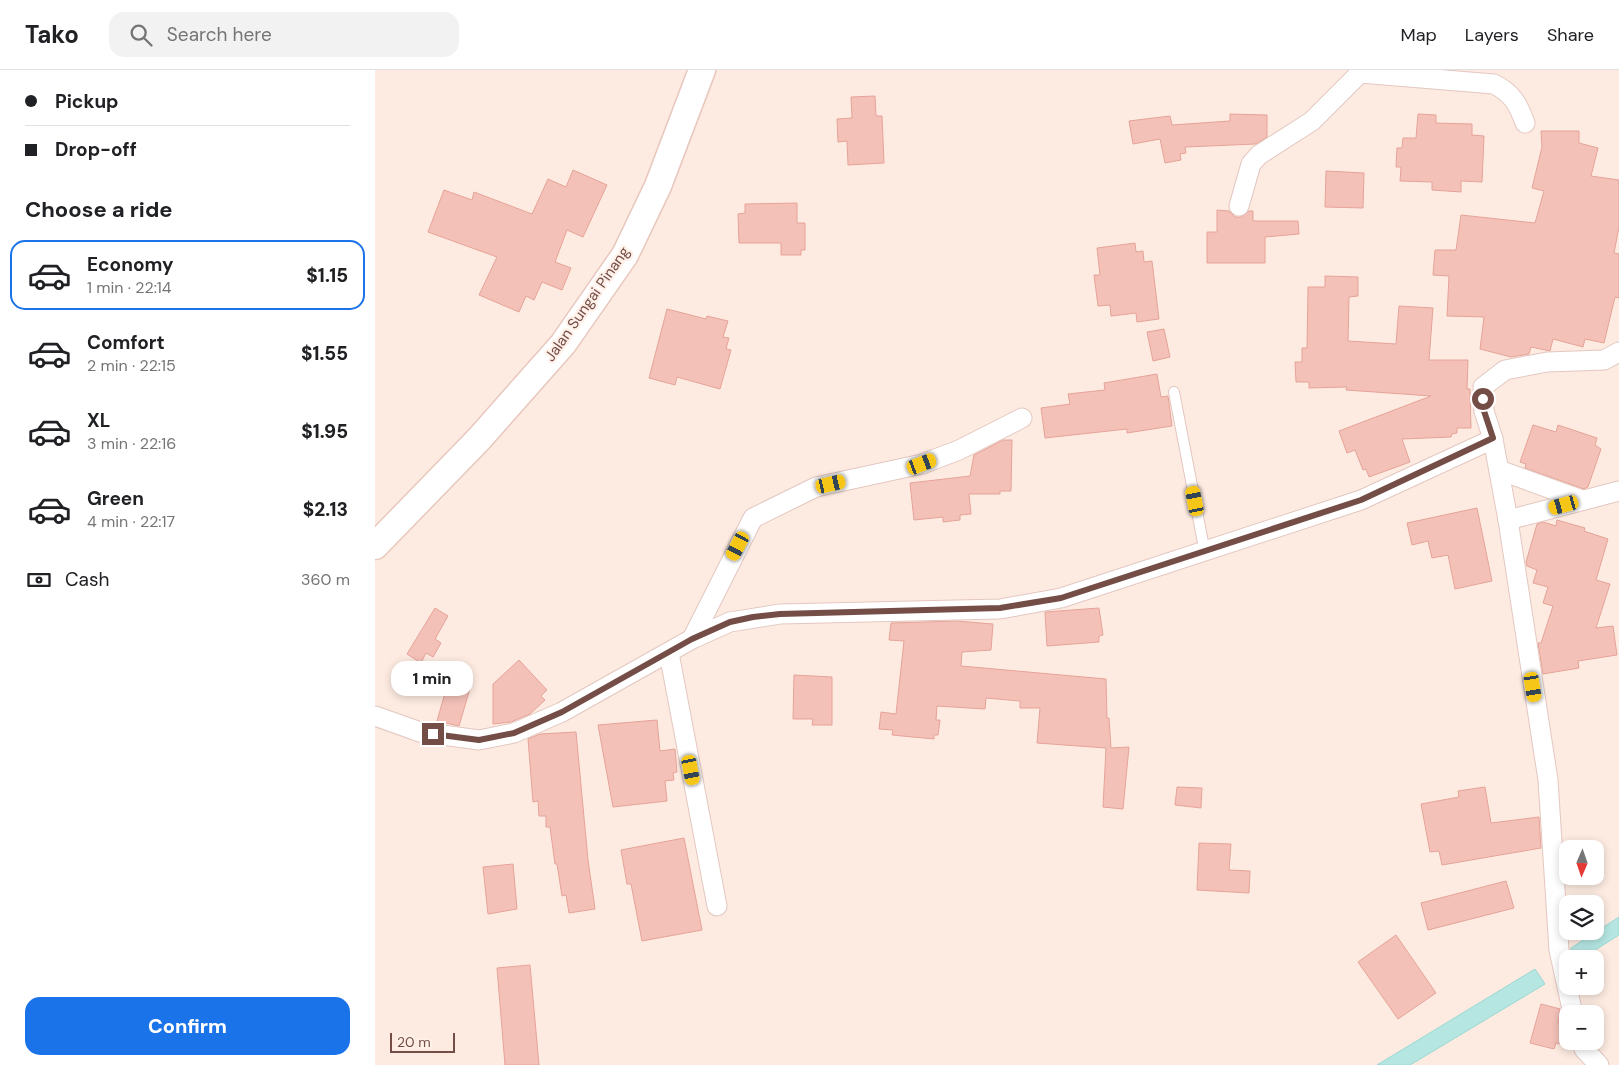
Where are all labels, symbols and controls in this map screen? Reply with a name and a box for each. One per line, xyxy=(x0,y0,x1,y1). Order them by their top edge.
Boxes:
search box xyxy=(109,12,459,57)
text: Tako xyxy=(25,19,79,50)
icon: search xyxy=(127,21,155,49)
text: Search here xyxy=(167,22,272,47)
text: Map xyxy=(1401,23,1437,47)
text: Layers xyxy=(1465,23,1519,47)
text: Share xyxy=(1547,23,1594,47)
text: Pickup xyxy=(55,89,119,114)
text: Drop-off xyxy=(55,137,137,162)
text: Choose a ride xyxy=(25,195,173,224)
street label: Jalan Sungai Pinang xyxy=(540,243,634,365)
text: Economy xyxy=(87,252,174,277)
icon: car xyxy=(27,253,72,298)
text: $1.15 xyxy=(306,263,348,288)
text: 1 min · 22:14 xyxy=(87,277,172,298)
text: Comfort xyxy=(87,330,165,355)
icon: car xyxy=(27,331,72,376)
text: $1.55 xyxy=(301,341,348,366)
text: 2 min · 22:15 xyxy=(87,355,176,376)
route start xyxy=(1472,388,1494,410)
text: XL xyxy=(87,408,110,433)
icon: car xyxy=(27,409,72,454)
text: $1.95 xyxy=(301,419,348,444)
text: 3 min · 22:16 xyxy=(87,433,176,454)
car xyxy=(905,452,938,476)
car xyxy=(814,473,847,495)
car xyxy=(1184,485,1205,517)
text: Green xyxy=(87,486,144,511)
icon: car xyxy=(27,487,72,532)
car xyxy=(1547,494,1580,516)
text: $2.13 xyxy=(303,497,348,522)
text: 4 min · 22:17 xyxy=(87,511,175,532)
car xyxy=(724,529,751,563)
icon: cash xyxy=(25,566,53,594)
text: Cash xyxy=(65,567,109,592)
text: 360 m xyxy=(301,569,350,590)
callout: 1 min xyxy=(392,662,474,696)
text: 1 min xyxy=(412,668,452,689)
car xyxy=(1523,671,1542,703)
route end xyxy=(422,723,444,745)
car xyxy=(680,754,701,786)
north arrow xyxy=(1559,840,1604,885)
map controls xyxy=(1559,840,1604,1050)
button: layers xyxy=(1559,895,1604,940)
button: + xyxy=(1559,950,1604,995)
button: Confirm xyxy=(25,997,350,1055)
button: − xyxy=(1559,1005,1604,1050)
scale bar xyxy=(390,1030,455,1053)
text: 20 m xyxy=(397,1033,431,1051)

